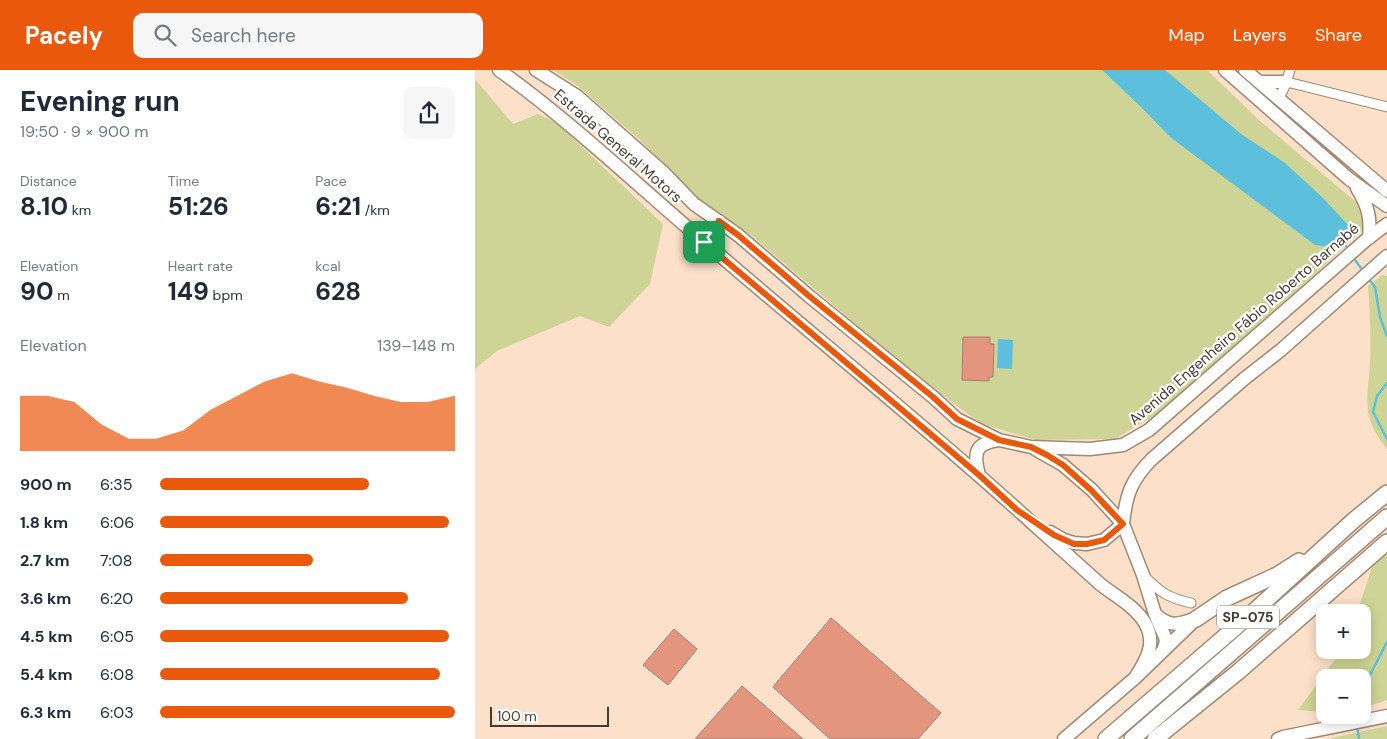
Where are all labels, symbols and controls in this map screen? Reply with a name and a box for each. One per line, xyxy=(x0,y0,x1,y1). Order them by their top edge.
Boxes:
search box xyxy=(133,13,483,58)
text: Pacely xyxy=(25,20,103,51)
icon: search xyxy=(151,21,179,49)
text: Search here xyxy=(191,23,296,48)
text: Map xyxy=(1169,23,1205,47)
text: Layers xyxy=(1233,23,1287,47)
text: Share xyxy=(1315,23,1362,47)
text: Evening run xyxy=(20,83,180,120)
street label: Estrada General Motors xyxy=(550,85,686,207)
button: share xyxy=(403,87,455,139)
text: 19:50 · 9 × 900 m xyxy=(20,121,148,142)
text: Distance xyxy=(20,172,77,190)
text: Time xyxy=(168,172,199,190)
text: Pace xyxy=(315,172,347,190)
text: 8.10 xyxy=(20,190,68,223)
text: 51:26 xyxy=(168,190,229,223)
text: 6:21 xyxy=(315,190,361,223)
text: km xyxy=(68,201,91,219)
text: /km xyxy=(361,201,390,219)
street label: Avenida Engenheiro Fábio Roberto Barnabé xyxy=(1125,219,1363,429)
pin xyxy=(683,221,725,263)
icon: arrive xyxy=(690,228,718,256)
text: Elevation xyxy=(20,257,78,275)
text: Heart rate xyxy=(168,257,233,275)
text: kcal xyxy=(315,257,341,275)
text: 90 xyxy=(20,275,53,308)
text: 149 xyxy=(168,275,209,308)
text: 628 xyxy=(315,275,361,308)
text: m xyxy=(53,286,70,304)
text: bpm xyxy=(209,286,243,304)
text: Elevation xyxy=(20,335,87,356)
text: 139–148 m xyxy=(377,335,455,356)
text: 900 m xyxy=(20,474,72,495)
text: 6:35 xyxy=(100,474,133,495)
text: 1.8 km xyxy=(20,512,68,533)
text: 6:06 xyxy=(100,512,134,533)
text: 2.7 km xyxy=(20,550,69,571)
text: 7:08 xyxy=(100,550,132,571)
text: 3.6 km xyxy=(20,588,71,609)
text: 6:20 xyxy=(100,588,133,609)
map controls xyxy=(1316,604,1371,724)
button: + xyxy=(1316,604,1371,659)
road number: SP-075 xyxy=(1217,606,1279,628)
text: 4.5 km xyxy=(20,626,72,647)
text: 6:05 xyxy=(100,626,134,647)
text: 5.4 km xyxy=(20,664,72,685)
text: 6:08 xyxy=(100,664,134,685)
button: − xyxy=(1316,669,1371,724)
text: 6.3 km xyxy=(20,702,71,723)
text: 6:03 xyxy=(100,702,134,723)
scale bar xyxy=(490,704,609,727)
text: 100 m xyxy=(497,707,537,725)

